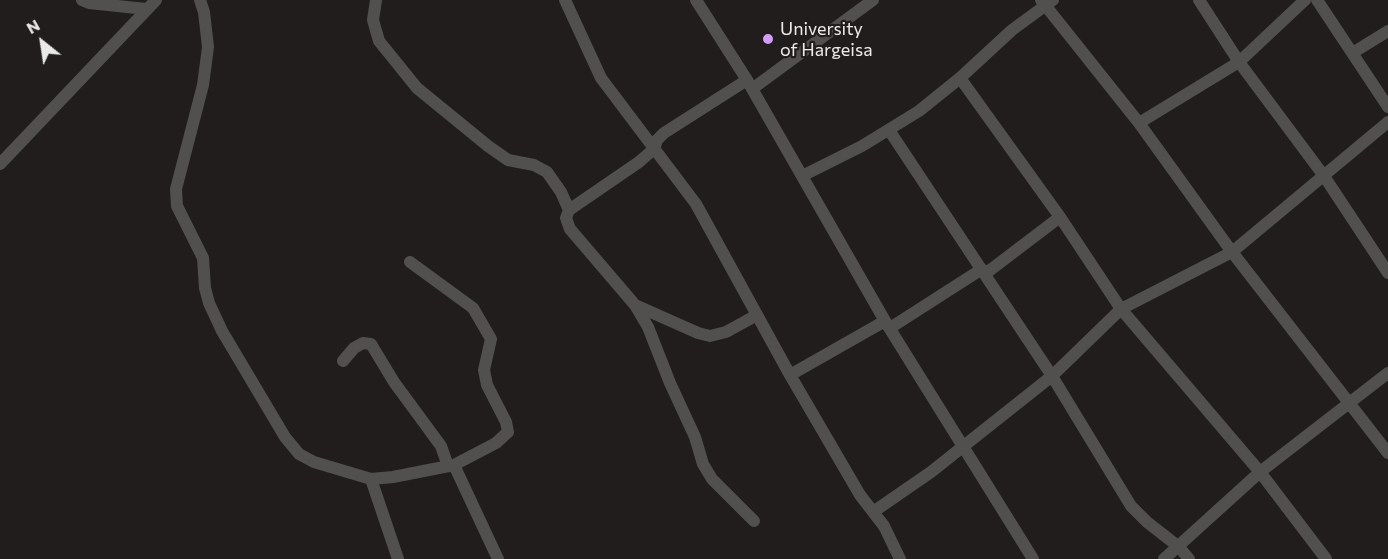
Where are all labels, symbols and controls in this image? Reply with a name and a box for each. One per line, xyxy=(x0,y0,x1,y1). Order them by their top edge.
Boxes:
north arrow xyxy=(12,12,72,72)
text: N xyxy=(23,15,43,37)
place label: University of Hargeisa xyxy=(780,18,873,60)
marker: University of Hargeisa xyxy=(761,32,775,46)

